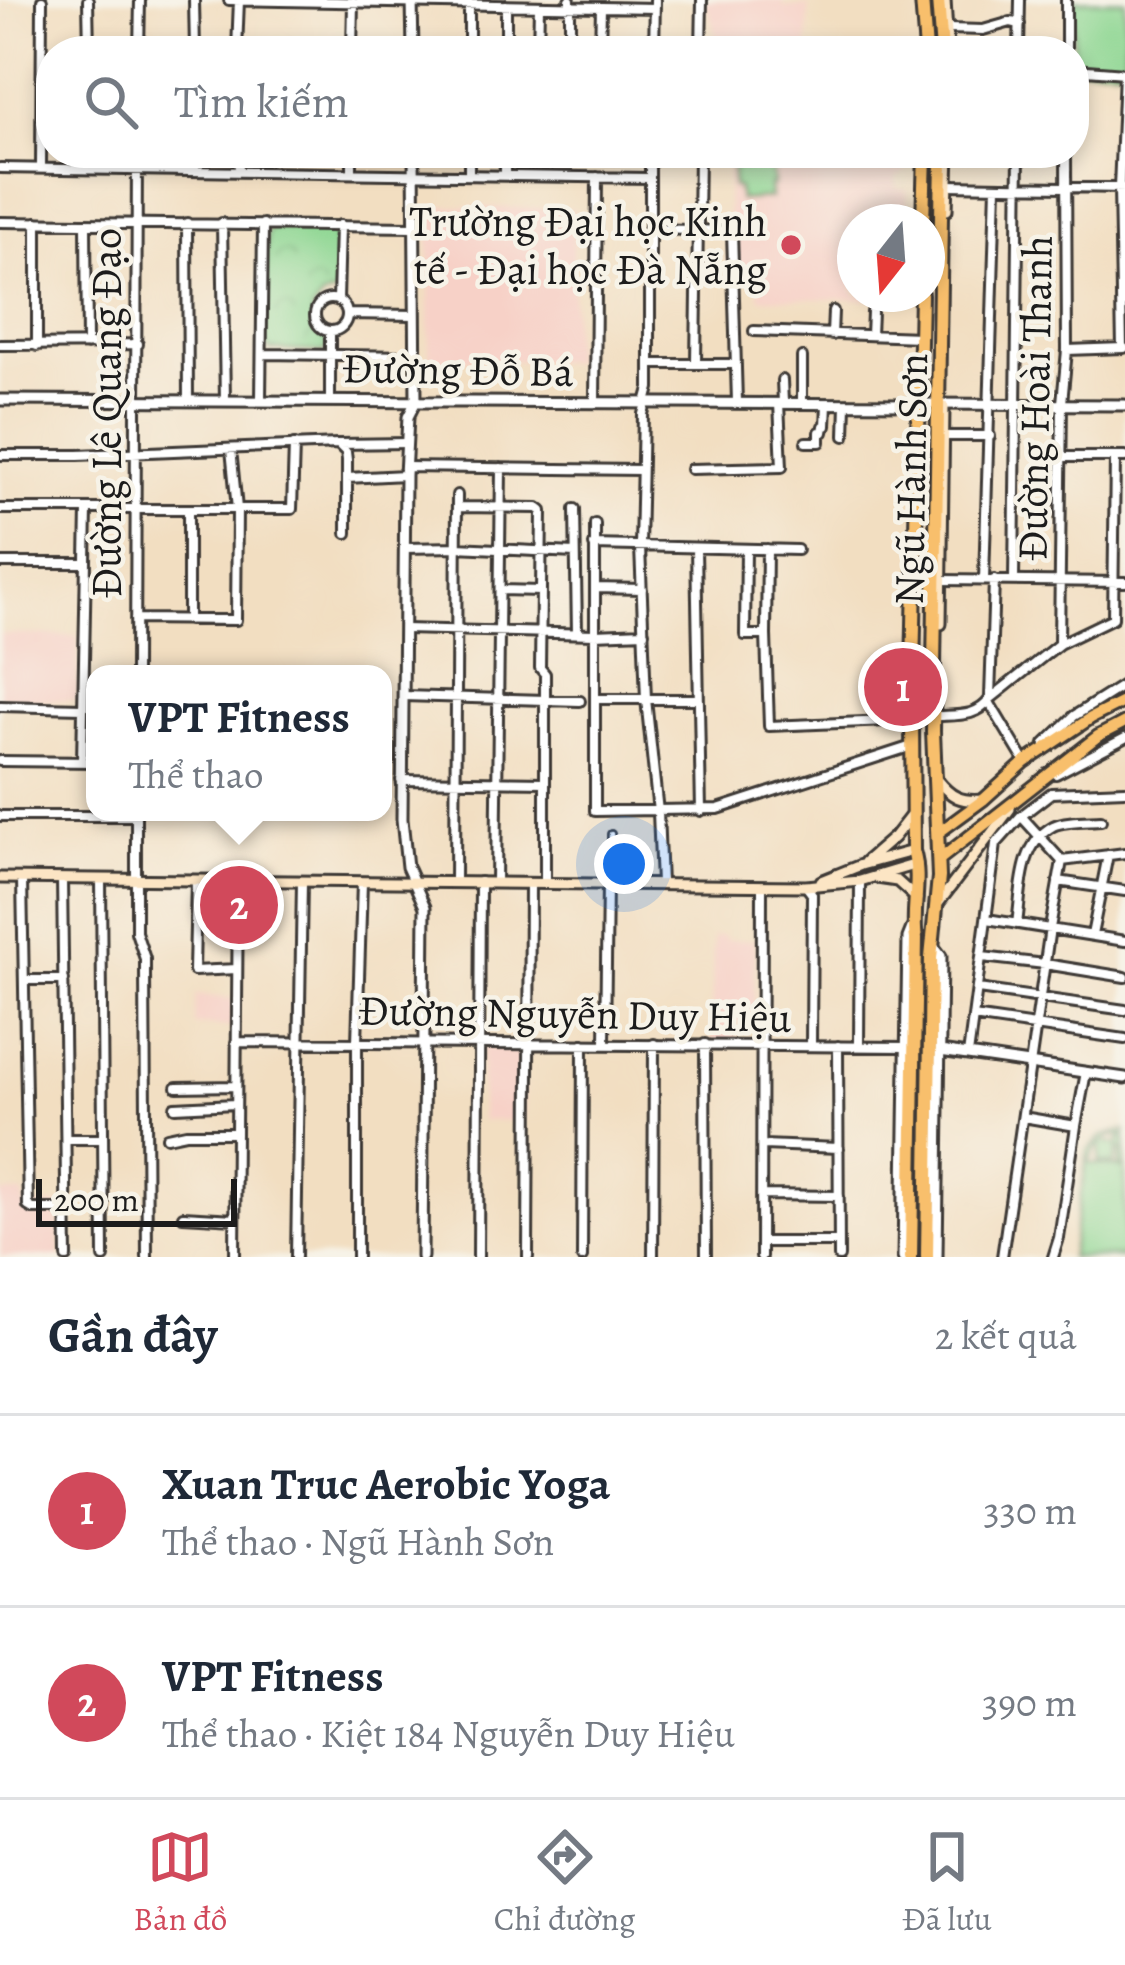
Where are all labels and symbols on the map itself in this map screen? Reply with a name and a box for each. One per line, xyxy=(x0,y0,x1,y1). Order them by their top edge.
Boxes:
place label: Trường Đại học Kinh tế - Đại học Đà Nẵng xyxy=(409,193,767,298)
north arrow xyxy=(837,204,945,312)
street label: Đường Lê Quang Đạo xyxy=(78,228,135,598)
marker: Trường Đại học Kinh tế - Đại học Đà Nẵng xyxy=(778,232,804,258)
street label: Đường Hoài Thanh xyxy=(1003,235,1066,561)
street label: Đường Đỗ Bá xyxy=(342,339,574,400)
street label: Ngũ Hành Sơn xyxy=(880,353,941,605)
pin: 1 xyxy=(864,642,942,732)
your location xyxy=(594,834,654,894)
pin: 2 xyxy=(200,860,278,950)
street label: Đường Nguyễn Duy Hiệu xyxy=(358,981,792,1046)
scale bar xyxy=(36,1173,237,1226)

